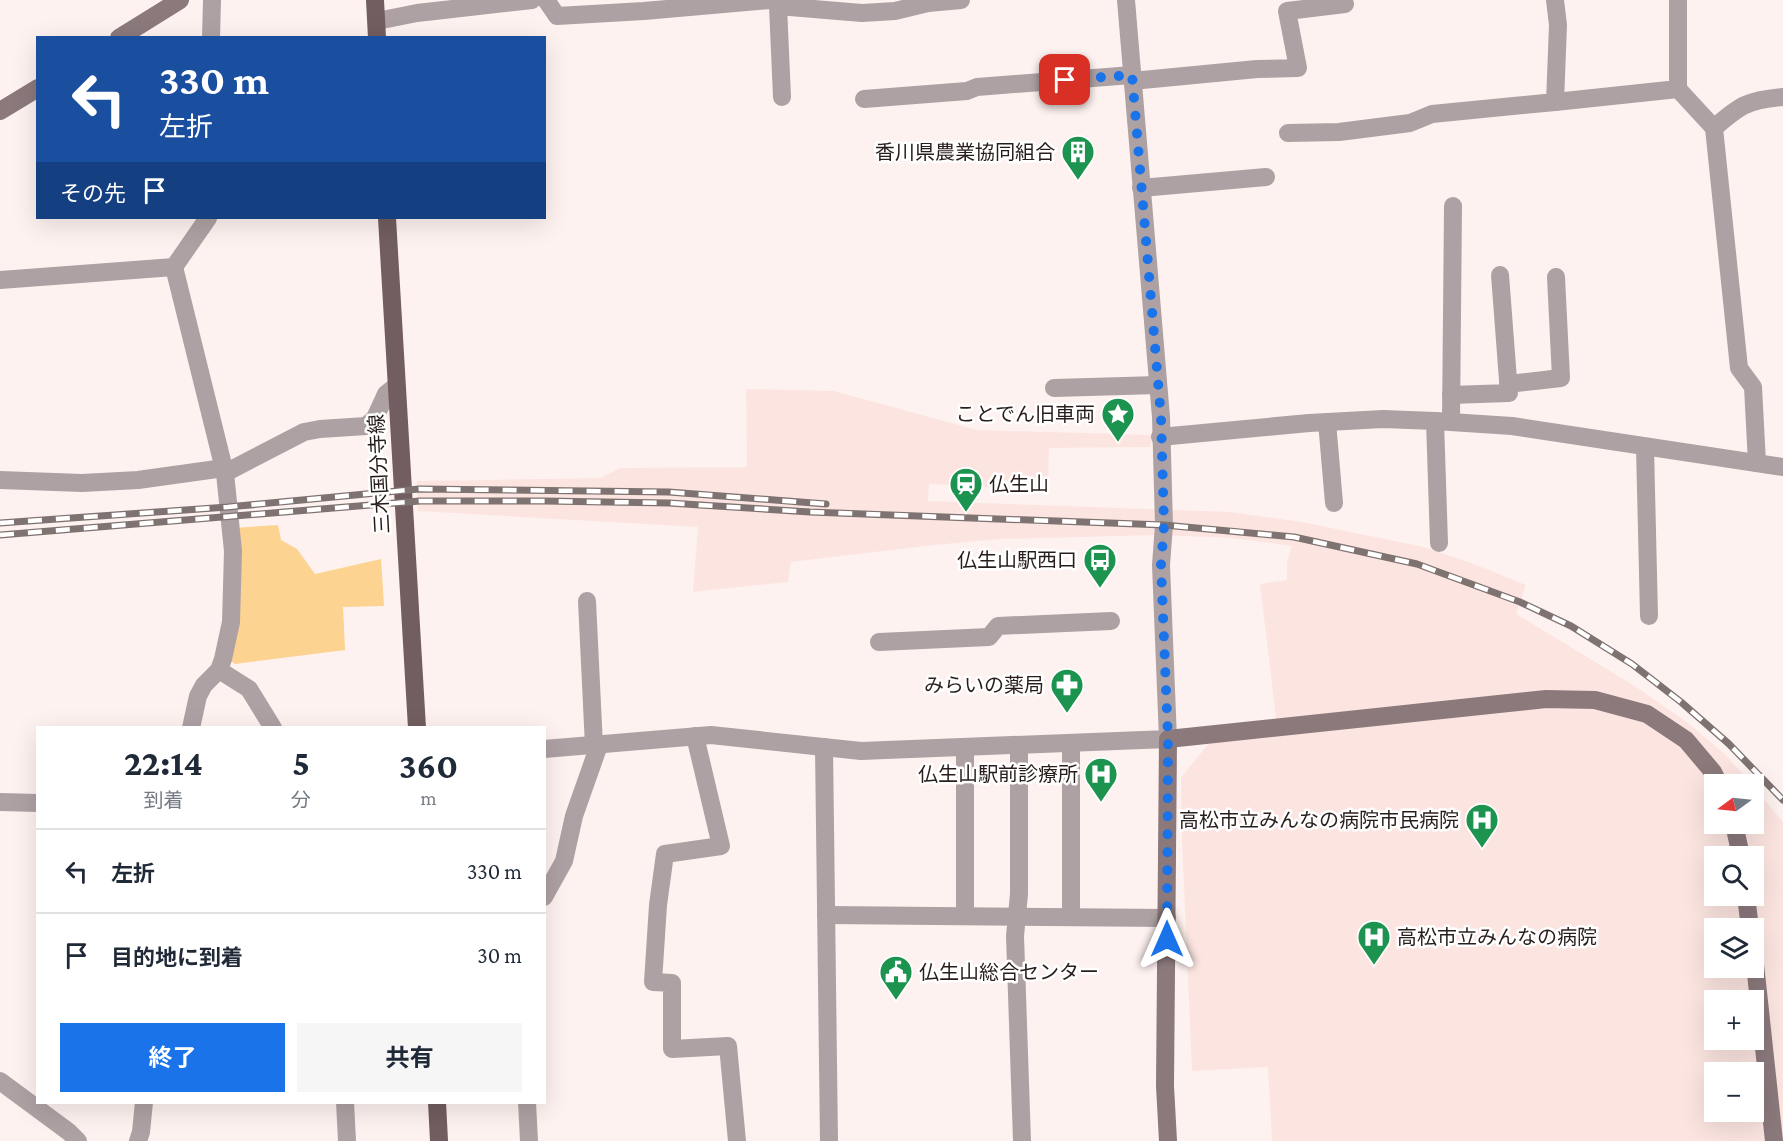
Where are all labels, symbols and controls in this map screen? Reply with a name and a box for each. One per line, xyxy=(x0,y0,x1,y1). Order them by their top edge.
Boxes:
pin xyxy=(1039,54,1090,105)
text: 330 m xyxy=(159,56,269,103)
icon: left xyxy=(60,60,138,138)
icon: arrive xyxy=(1048,63,1081,96)
text: 左折 xyxy=(159,112,213,142)
building icon: 香川県農業協同組合 xyxy=(1060,134,1096,181)
place label: 香川県農業協同組合 xyxy=(875,141,1055,163)
icon: arrive xyxy=(138,174,171,207)
text: その先 xyxy=(60,181,126,206)
place icon: ことでん旧車両 xyxy=(1100,396,1136,443)
place label: ことでん旧車両 xyxy=(956,403,1095,425)
street label: 三木国分寺線 xyxy=(365,414,393,534)
station icon: 仏生山 xyxy=(948,466,984,513)
place label: 仏生山 xyxy=(989,473,1049,495)
bus stop icon: 仏生山駅西口 xyxy=(1082,542,1118,589)
place label: 仏生山駅西口 xyxy=(957,549,1077,571)
pharmacy icon: みらいの薬局 xyxy=(1049,667,1085,714)
place label: みらいの薬局 xyxy=(924,674,1044,696)
text: 22:14 xyxy=(124,743,203,783)
text: 5 xyxy=(292,743,310,783)
text: 360 xyxy=(399,746,458,786)
hospital icon: 仏生山駅前診療所 xyxy=(1083,756,1119,803)
place label: 仏生山駅前診療所 xyxy=(918,763,1078,785)
north arrow xyxy=(1704,774,1764,834)
map controls xyxy=(1704,774,1764,1122)
text: m xyxy=(420,787,437,809)
text: 到着 xyxy=(143,789,183,811)
text: 分 xyxy=(291,789,311,811)
hospital icon: 高松市立みんなの病院市民病院 xyxy=(1464,802,1500,849)
place label: 高松市立みんなの病院市民病院 xyxy=(1179,809,1459,831)
button: search xyxy=(1704,846,1764,906)
icon: left xyxy=(60,855,93,888)
text: 330 m xyxy=(467,859,522,884)
text: 左折 xyxy=(111,861,155,886)
position arrow xyxy=(1135,907,1199,971)
button: layers xyxy=(1704,918,1764,978)
hospital icon: 高松市立みんなの病院 xyxy=(1356,919,1392,966)
place label: 高松市立みんなの病院 xyxy=(1397,926,1597,948)
icon: arrive xyxy=(60,939,93,972)
text: 30 m xyxy=(477,943,522,968)
text: 目的地に到着 xyxy=(111,945,243,970)
public building icon: 仏生山総合センター xyxy=(878,954,914,1001)
place label: 仏生山総合センター xyxy=(919,961,1099,983)
button: + xyxy=(1704,990,1764,1050)
button: 終了 xyxy=(60,1023,285,1092)
button: 共有 xyxy=(297,1023,522,1092)
button: − xyxy=(1704,1062,1764,1122)

